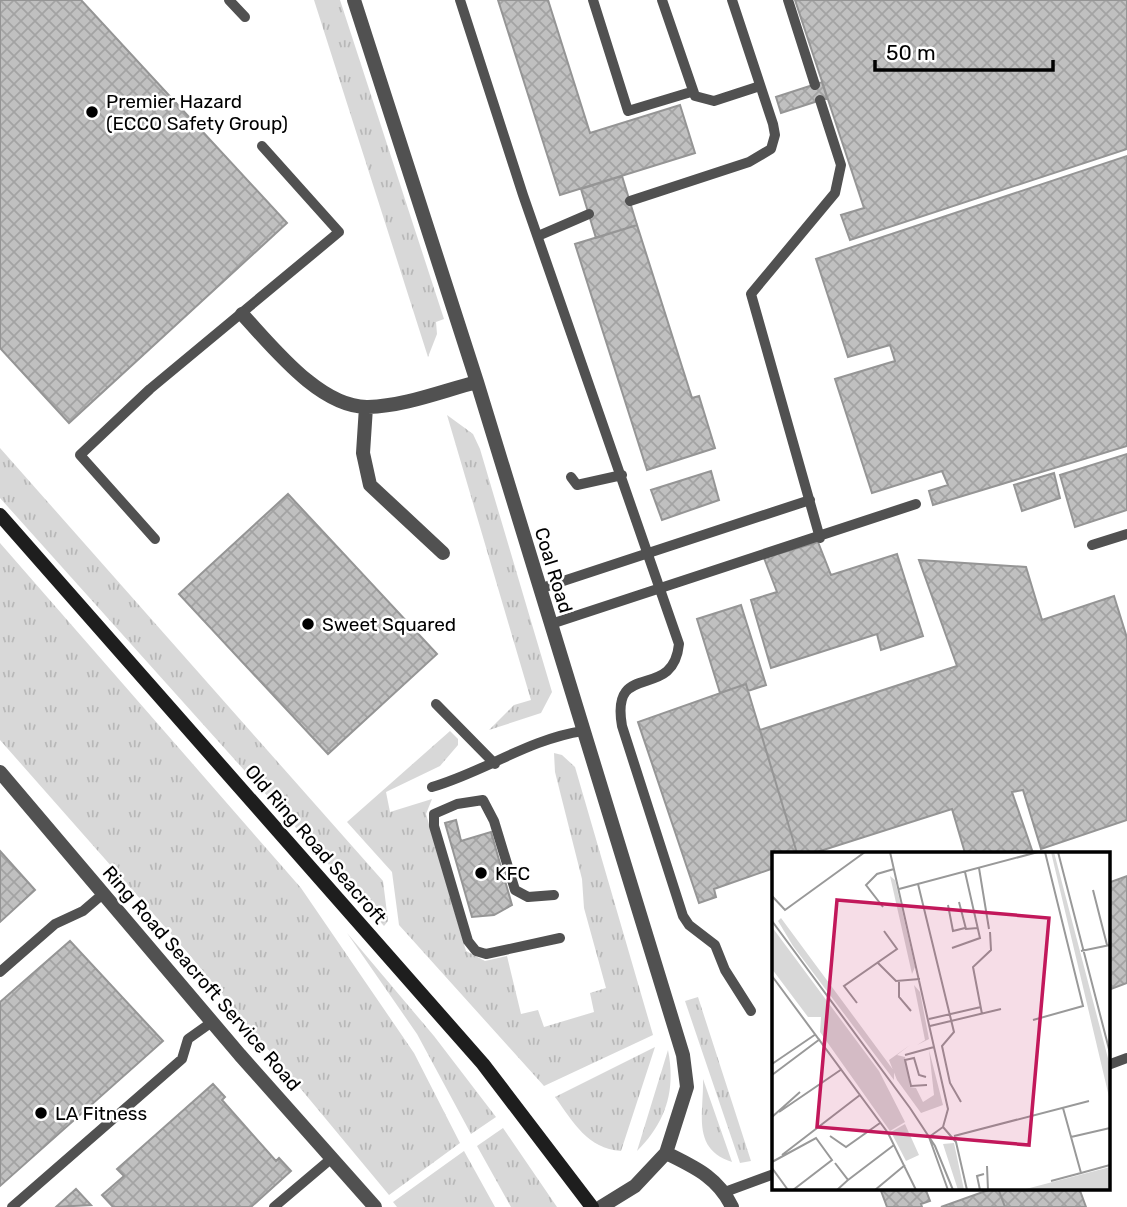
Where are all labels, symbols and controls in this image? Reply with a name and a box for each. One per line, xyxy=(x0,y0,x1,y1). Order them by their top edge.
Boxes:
scale bar xyxy=(875,28,1054,72)
text: 50 m xyxy=(886,40,936,65)
place label: Premier Hazard (ECCO Safety Group) xyxy=(106,90,288,135)
marker: Premier Hazard (ECCO Safety Group) xyxy=(84,104,100,120)
street label: Coal Road xyxy=(530,525,577,616)
place label: Sweet Squared xyxy=(322,613,456,636)
marker: Sweet Squared xyxy=(300,616,316,632)
street label: Old Ring Road Seacroft xyxy=(240,760,391,929)
inset map xyxy=(772,852,1110,1190)
street label: Ring Road Seacroft Service Road xyxy=(98,861,306,1096)
place label: KFC xyxy=(495,862,530,885)
marker: KFC xyxy=(473,865,489,881)
place label: LA Fitness xyxy=(55,1102,147,1125)
marker: LA Fitness xyxy=(33,1105,49,1121)

